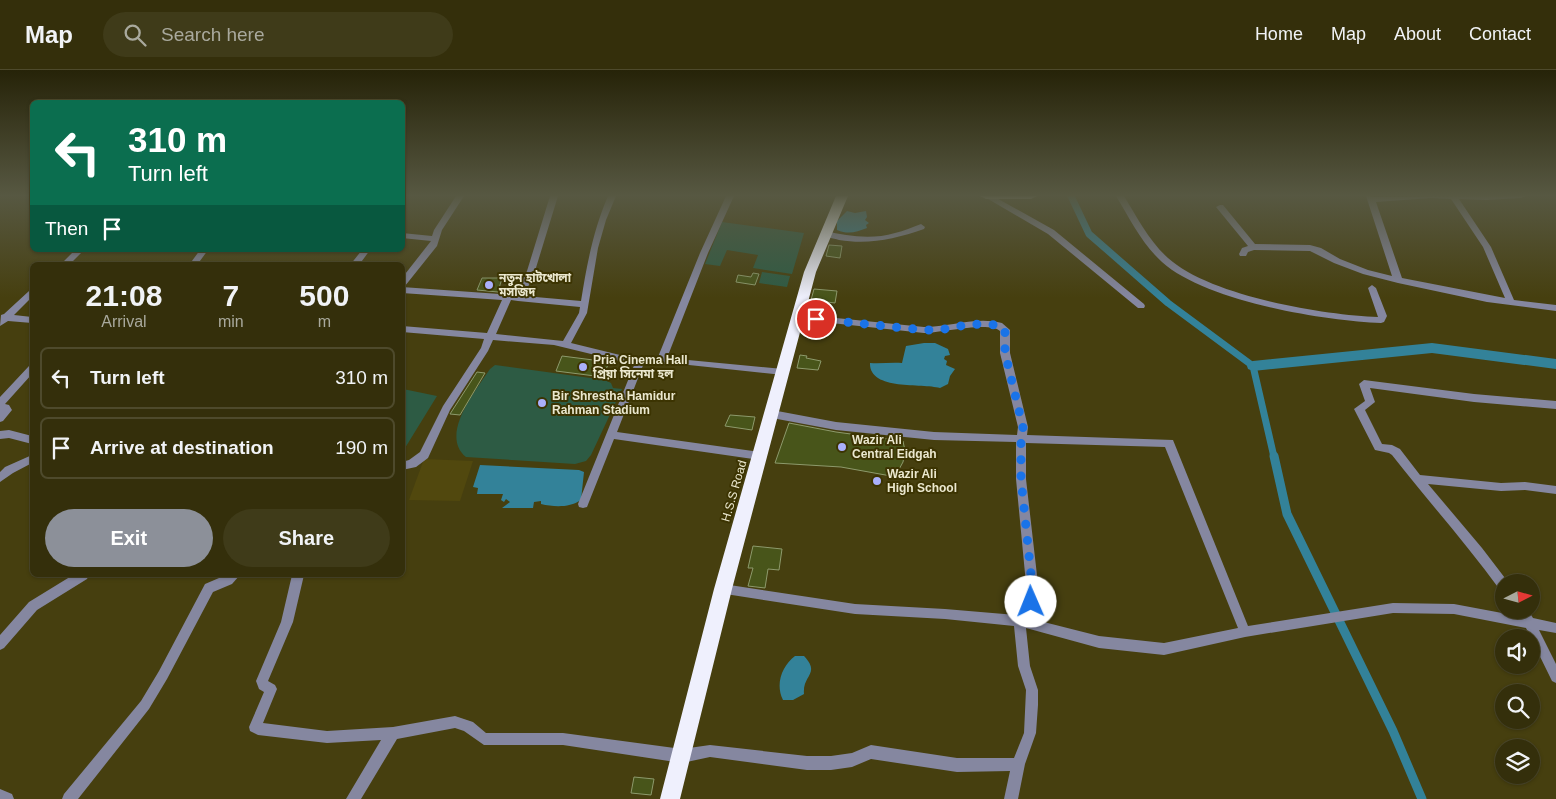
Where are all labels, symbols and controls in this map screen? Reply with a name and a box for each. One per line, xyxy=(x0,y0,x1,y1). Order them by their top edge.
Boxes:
search box xyxy=(103,12,453,57)
text: Map xyxy=(25,21,73,48)
icon: search xyxy=(121,21,149,49)
text: Search here xyxy=(161,24,265,45)
text: Home xyxy=(1255,24,1303,44)
text: Map xyxy=(1331,24,1366,44)
text: About xyxy=(1394,24,1441,44)
text: Contact xyxy=(1469,24,1531,44)
icon: left xyxy=(45,120,110,185)
text: 310 m xyxy=(128,120,227,159)
text: Turn left xyxy=(128,161,208,186)
icon: arrive xyxy=(98,215,126,243)
text: Then xyxy=(45,218,88,239)
place label: নতুন হাটখোলা মসজিদ xyxy=(498,270,572,299)
text: 21:08 xyxy=(86,279,162,312)
text: 7 xyxy=(222,279,239,312)
text: 500 xyxy=(299,279,349,312)
marker: নতুন হাটখোলা মসজিদ xyxy=(483,279,495,291)
pin xyxy=(795,298,837,340)
icon: arrive xyxy=(802,305,830,333)
text: Arrival xyxy=(101,313,147,330)
text: min xyxy=(218,313,244,330)
text: m xyxy=(318,313,331,330)
place label: Pria Cinema Hall প্রিয়া সিনেমা হল xyxy=(592,353,688,381)
marker: Pria Cinema Hall প্রিয়া সিনেমা হল xyxy=(577,361,589,373)
icon: left xyxy=(47,364,75,392)
text: Turn left xyxy=(90,367,165,388)
text: 310 m xyxy=(335,367,388,388)
place label: Bir Shrestha Hamidur Rahman Stadium xyxy=(552,389,676,417)
marker: Bir Shrestha Hamidur Rahman Stadium xyxy=(536,397,548,409)
place label: Wazir Ali Central Eidgah xyxy=(852,433,937,461)
icon: arrive xyxy=(47,434,75,462)
text: Arrive at destination xyxy=(90,437,274,458)
text: 190 m xyxy=(335,437,388,458)
marker: Wazir Ali Central Eidgah xyxy=(836,441,848,453)
street label: H.S.S Road xyxy=(719,459,749,523)
place label: Wazir Ali High School xyxy=(887,467,957,495)
marker: Wazir Ali High School xyxy=(871,475,883,487)
button: Exit xyxy=(45,509,213,567)
button: Share xyxy=(223,509,390,567)
north arrow xyxy=(1495,574,1540,619)
map controls xyxy=(1495,574,1540,784)
position arrow xyxy=(1004,575,1056,627)
button: sound xyxy=(1495,629,1540,674)
button: search xyxy=(1495,684,1540,729)
button: layers xyxy=(1495,739,1540,784)

